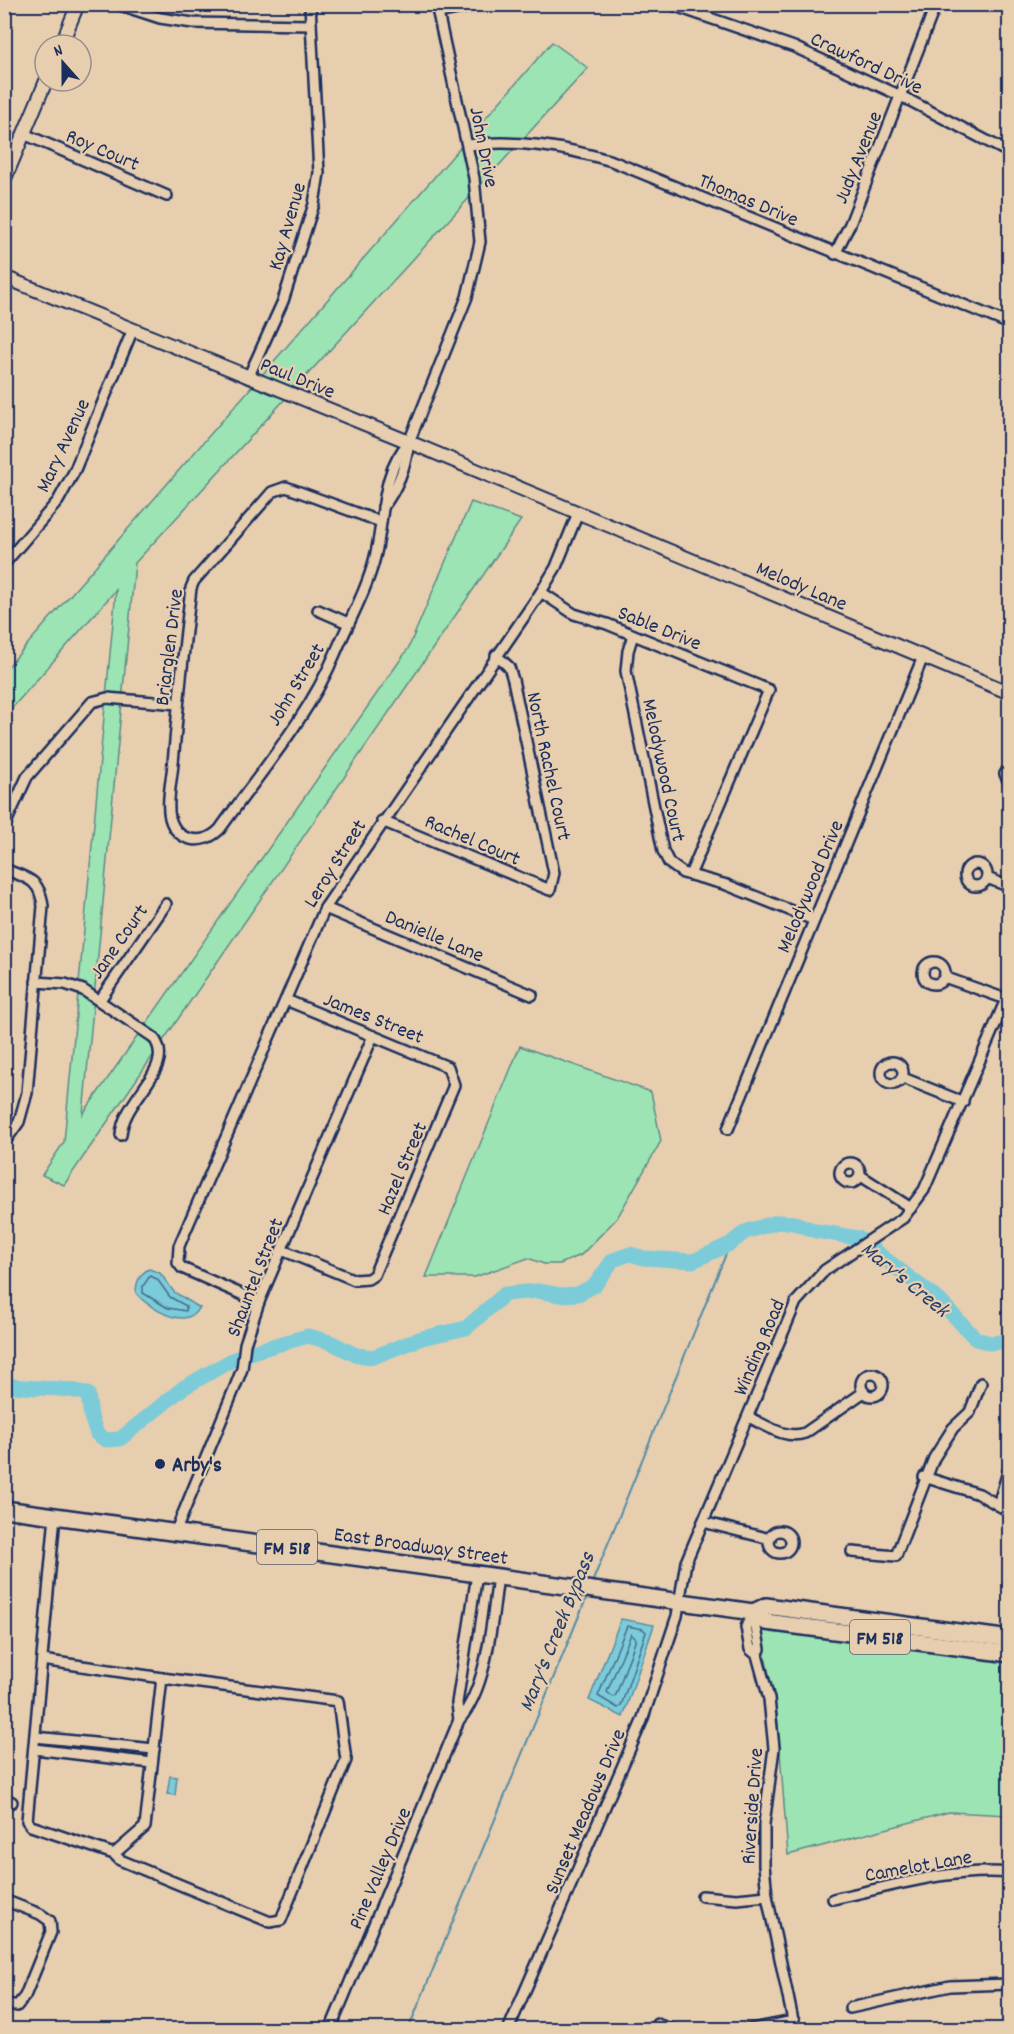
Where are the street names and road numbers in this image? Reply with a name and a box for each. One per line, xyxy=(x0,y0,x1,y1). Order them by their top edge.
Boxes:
street label: Crawford Drive xyxy=(804,26,927,104)
street label: John Drive xyxy=(460,105,505,190)
street label: Judy Avenue xyxy=(828,107,892,209)
street label: Roy Court xyxy=(60,123,143,181)
street label: Thomas Drive xyxy=(693,167,802,236)
street label: Kay Avenue xyxy=(262,179,316,274)
street label: Paul Drive xyxy=(255,351,339,408)
street label: Mary Avenue xyxy=(30,394,100,498)
street label: Melody Lane xyxy=(751,555,851,620)
street label: Briarglen Drive xyxy=(149,587,193,708)
street label: Sable Drive xyxy=(613,599,705,660)
street label: John Street xyxy=(261,638,334,733)
street label: North Rachel Court xyxy=(517,690,578,844)
street label: Melodywood Court xyxy=(632,696,692,845)
street label: Rachel Court xyxy=(419,808,525,875)
street label: Leroy Street xyxy=(298,814,376,915)
street label: Melodywood Drive xyxy=(770,816,853,958)
street label: Jane Court xyxy=(84,899,157,986)
street label: Danielle Lane xyxy=(380,903,488,972)
street label: James Street xyxy=(318,986,428,1054)
street label: Hazel Street xyxy=(371,1118,437,1220)
street label: Shauntel Street xyxy=(220,1214,293,1342)
street label: Winding Road xyxy=(727,1295,795,1401)
street label: East Broadway Street xyxy=(332,1521,510,1575)
road number: FM 518 xyxy=(257,1530,317,1564)
road number: FM 518 xyxy=(850,1620,910,1654)
street label: Sunset Meadows Drive xyxy=(538,1725,635,1899)
street label: Riverside Drive xyxy=(735,1747,773,1866)
street label: Pine Valley Drive xyxy=(343,1803,421,1935)
street label: Camelot Lane xyxy=(863,1844,974,1892)

